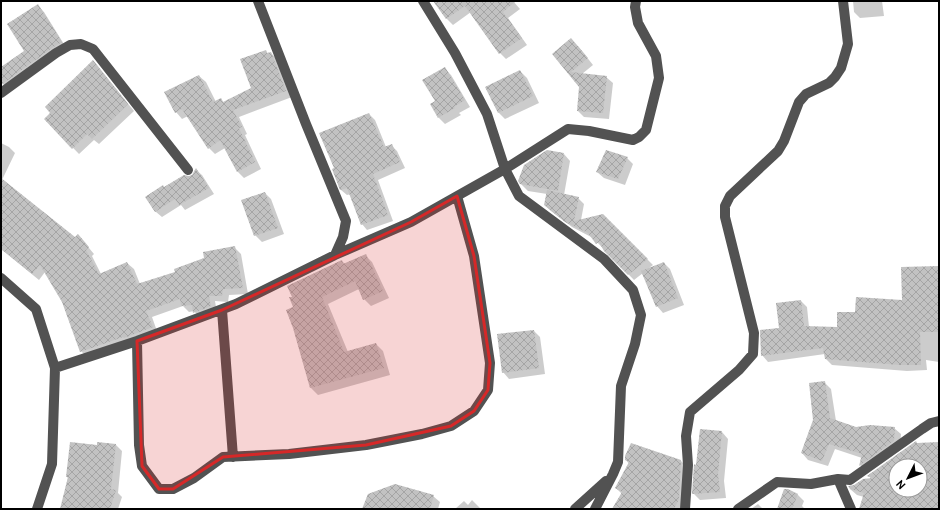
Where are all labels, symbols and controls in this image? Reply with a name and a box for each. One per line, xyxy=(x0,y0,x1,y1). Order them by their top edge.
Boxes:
north arrow xyxy=(888,458,928,498)
text: N xyxy=(893,477,908,492)

